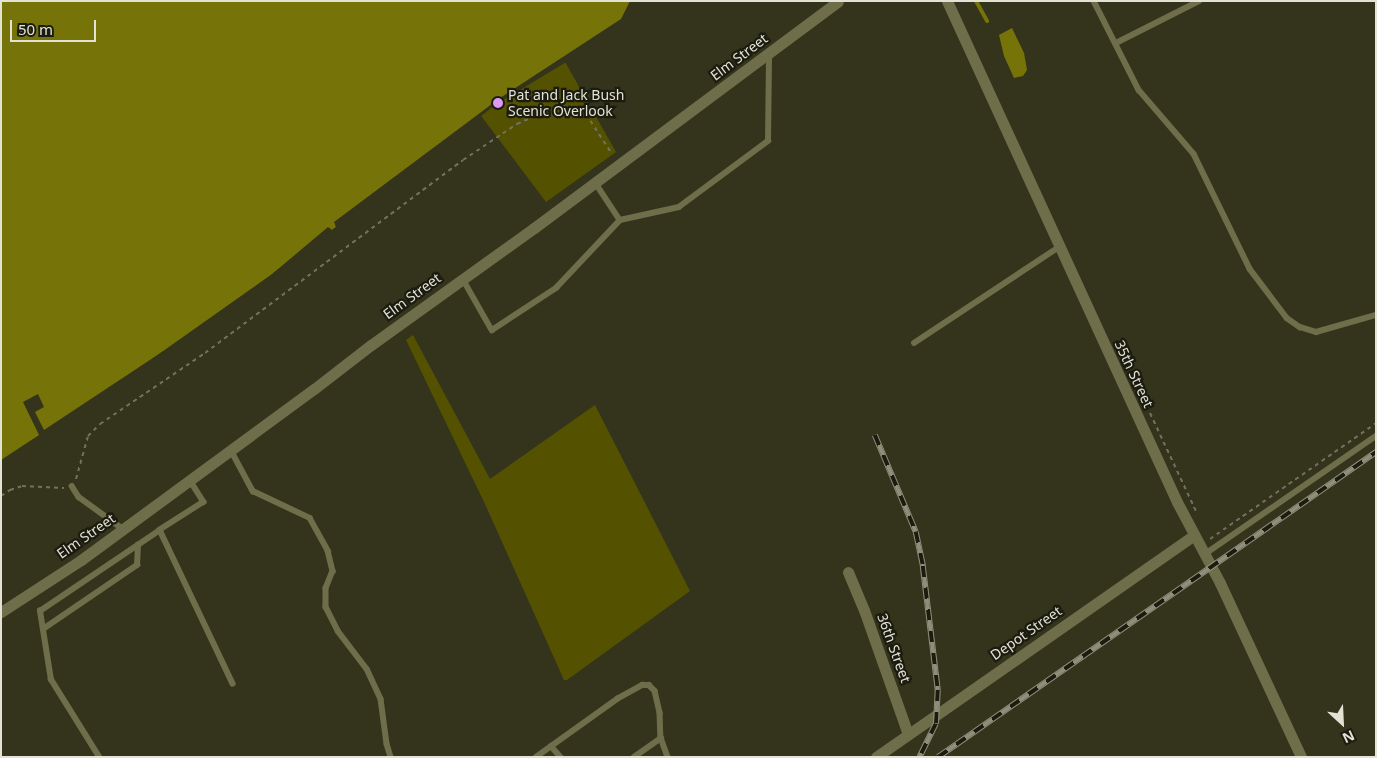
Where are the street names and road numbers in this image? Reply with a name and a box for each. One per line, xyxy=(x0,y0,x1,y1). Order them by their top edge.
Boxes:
street label: Elm Street xyxy=(707,30,771,84)
street label: Elm Street xyxy=(380,269,444,323)
street label: 35th Street xyxy=(1111,338,1157,410)
street label: Elm Street xyxy=(54,510,118,562)
street label: Depot Street xyxy=(987,602,1065,664)
street label: 36th Street xyxy=(874,611,914,685)

